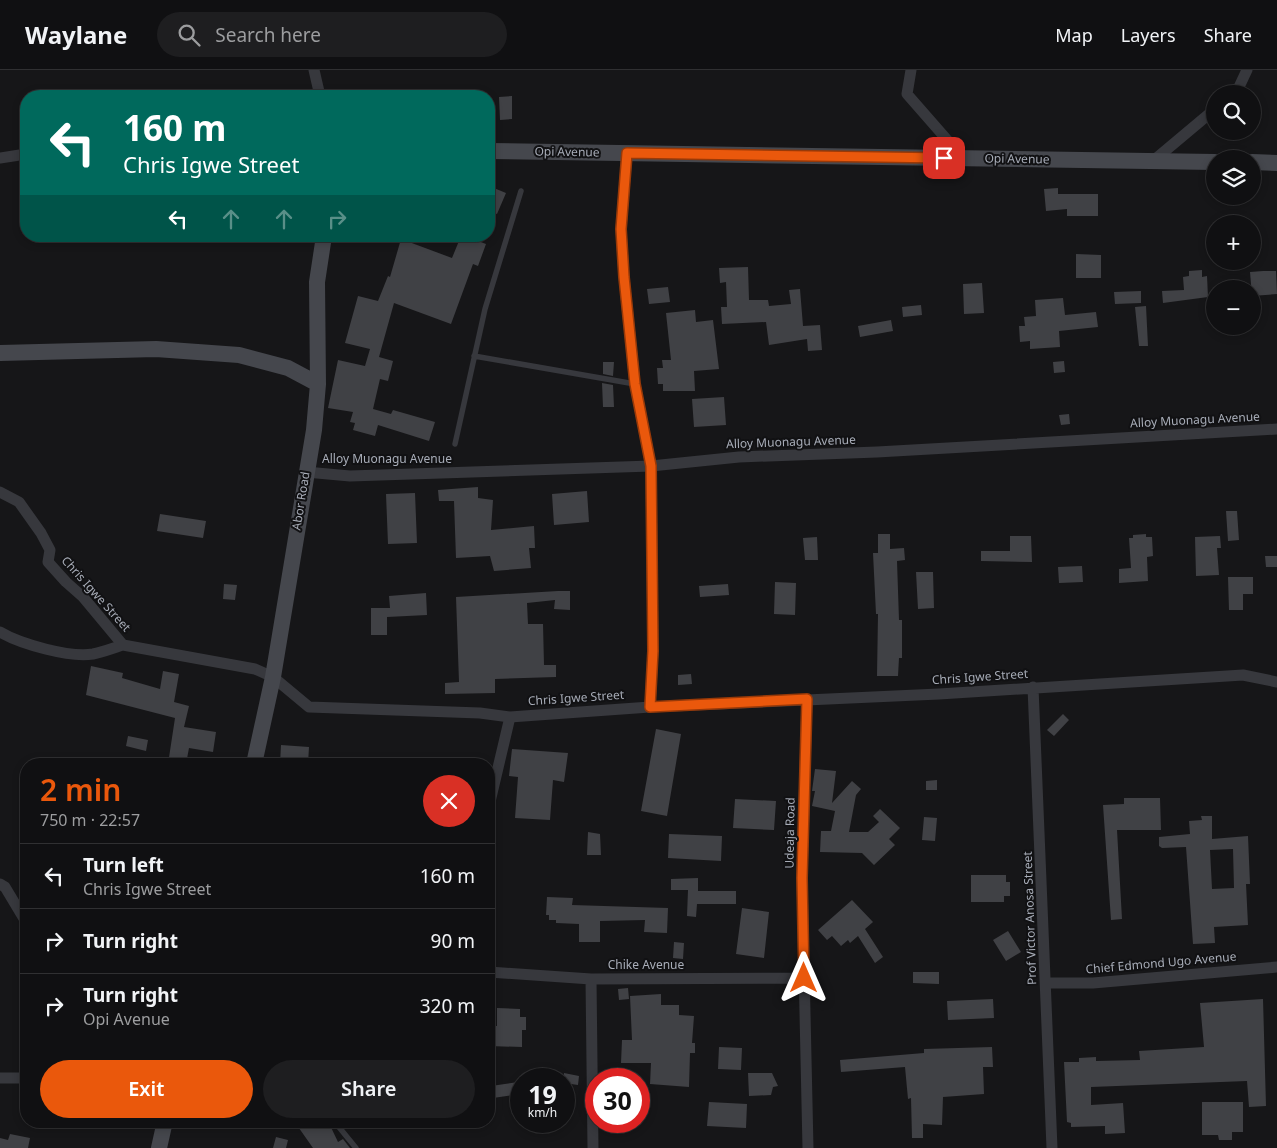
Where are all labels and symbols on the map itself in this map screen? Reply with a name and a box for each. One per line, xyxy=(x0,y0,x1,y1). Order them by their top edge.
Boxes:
pin xyxy=(923,137,965,179)
street label: Opi Avenue xyxy=(534,142,600,161)
street label: Opi Avenue xyxy=(984,149,1050,168)
street label: Alloy Muonagu Avenue xyxy=(1130,408,1260,431)
street label: Alloy Muonagu Avenue xyxy=(726,431,856,452)
street label: Alloy Muonagu Avenue xyxy=(322,450,452,467)
street label: Abor Road xyxy=(287,470,314,532)
street label: Chris Igwe Street xyxy=(58,552,135,636)
street label: Chris Igwe Street xyxy=(931,665,1029,688)
street label: Chris Igwe Street xyxy=(527,686,625,709)
street label: Udeaja Road xyxy=(780,797,799,869)
street label: Prof Victor Anosa Street xyxy=(1019,850,1040,985)
street label: Chief Edmond Ugo Avenue xyxy=(1085,947,1237,978)
position arrow xyxy=(777,951,829,1003)
street label: Chike Avenue xyxy=(608,956,684,973)
speed limit sign: 30 xyxy=(585,1068,650,1133)

